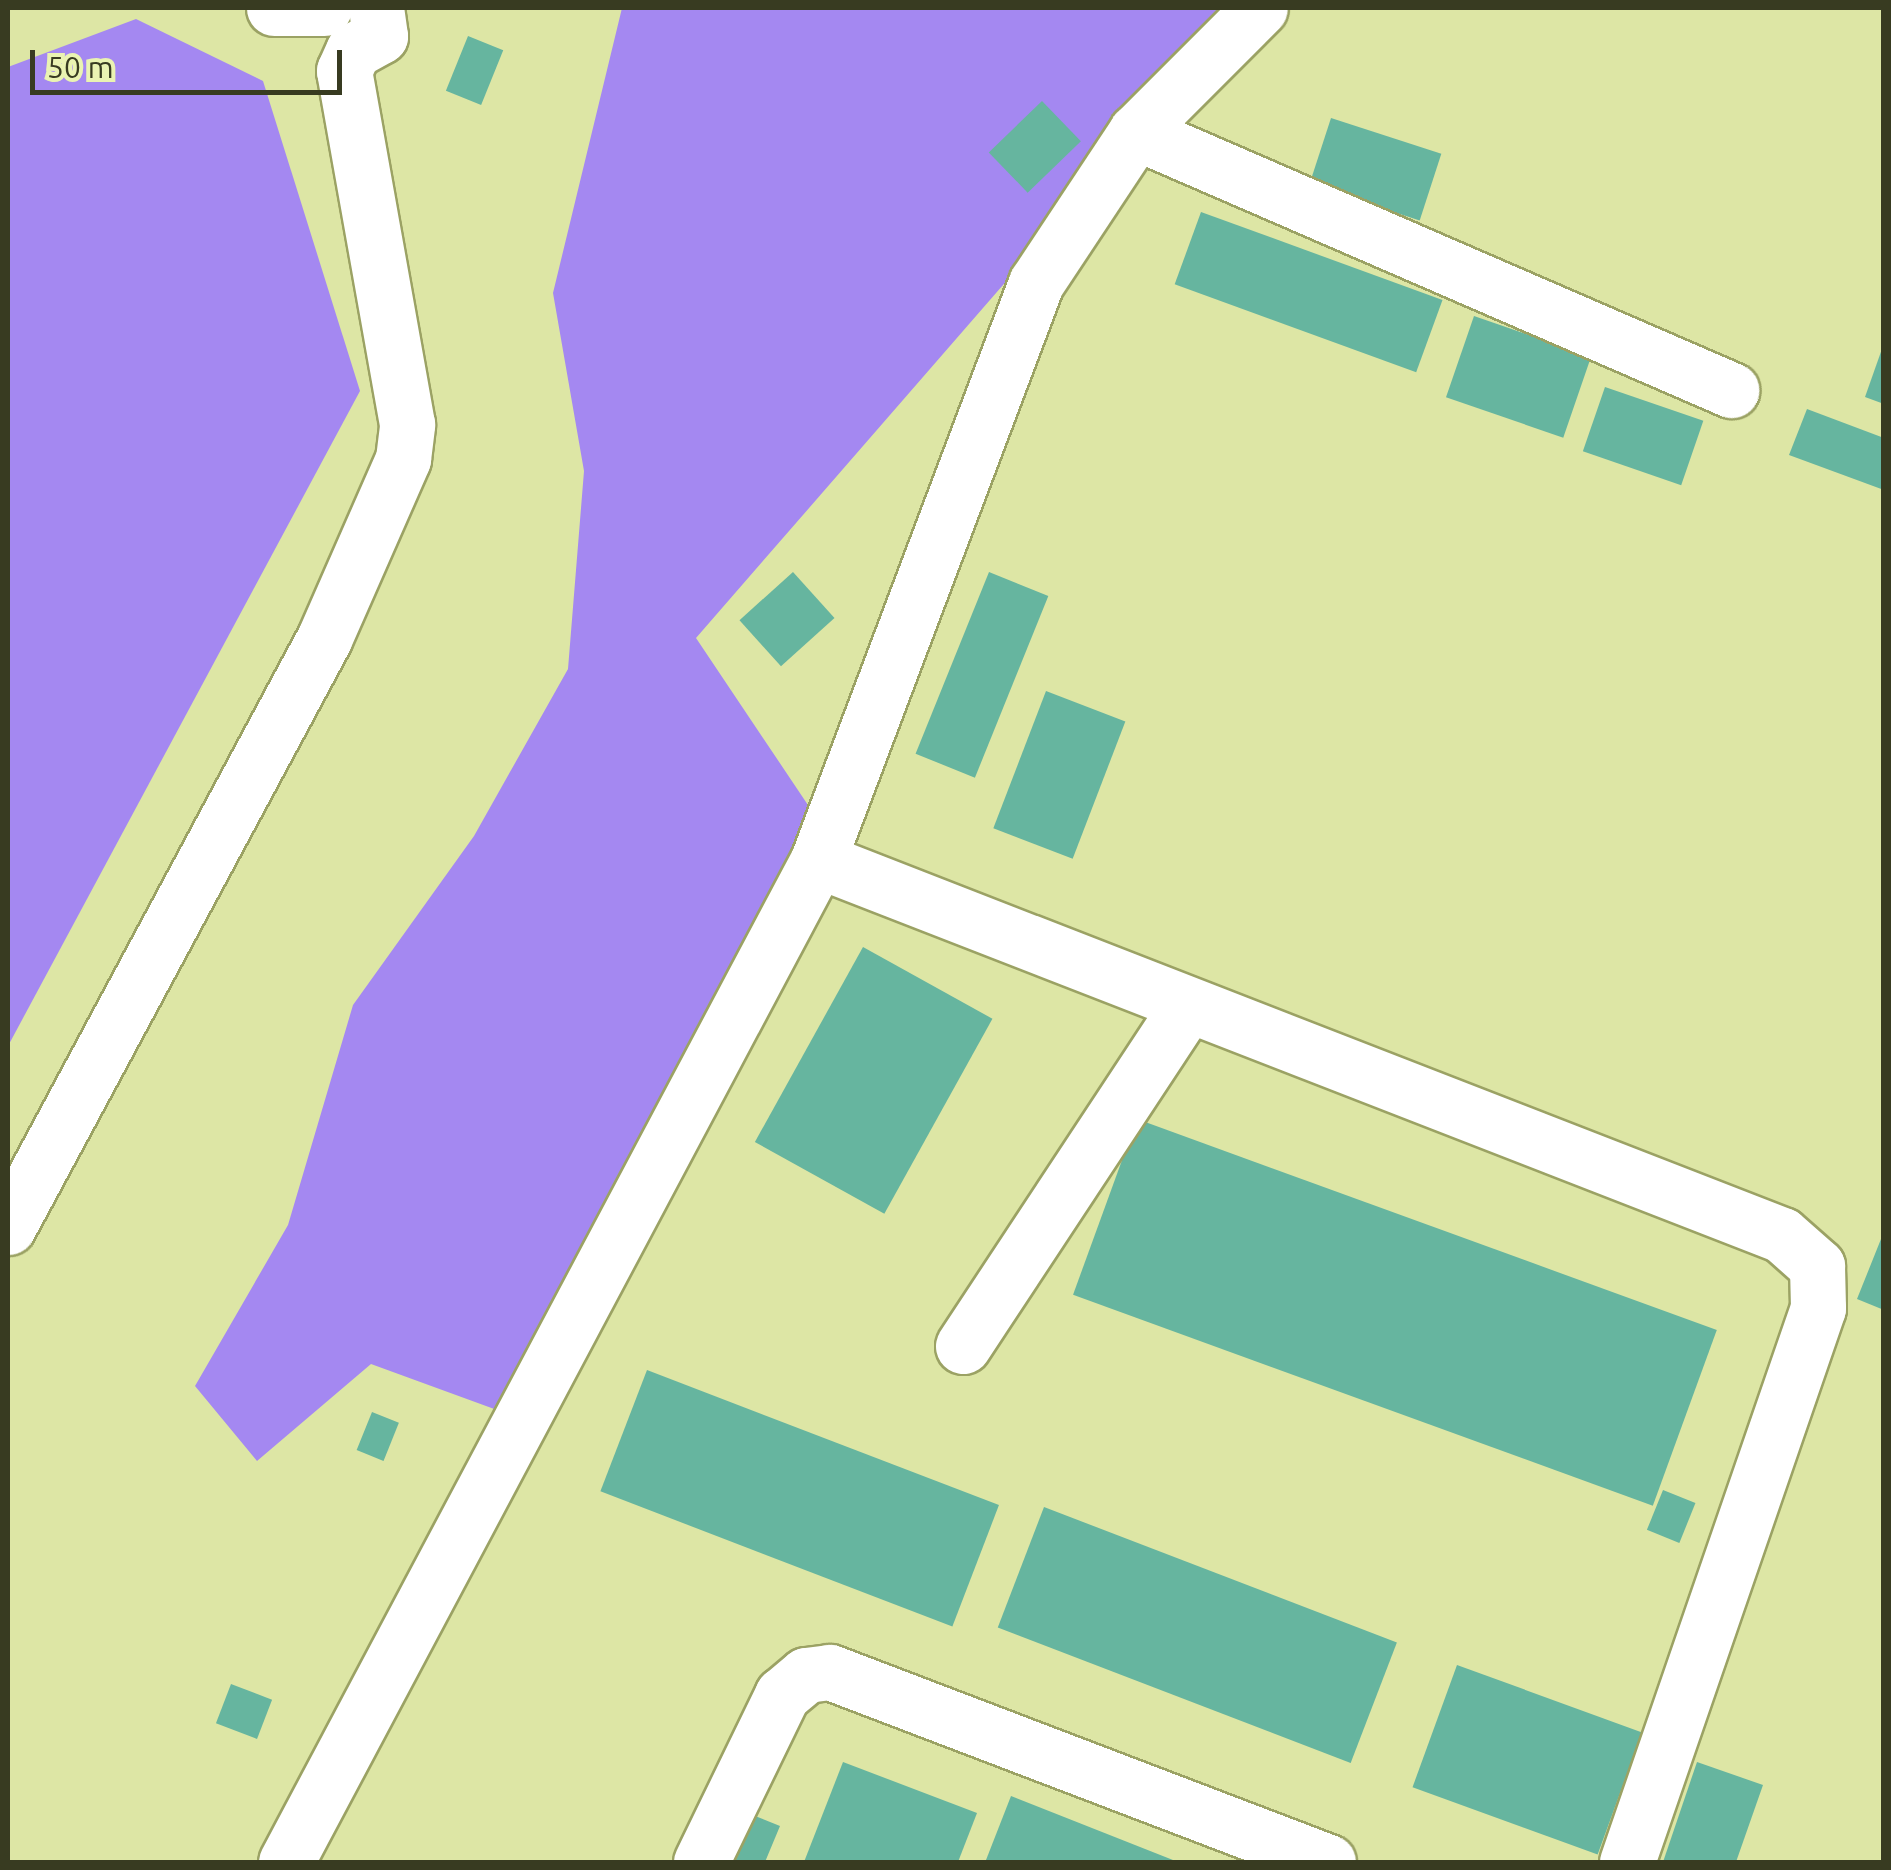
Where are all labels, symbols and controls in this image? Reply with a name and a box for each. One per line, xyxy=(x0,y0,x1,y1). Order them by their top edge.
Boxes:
scale bar xyxy=(35,30,348,92)
text: 50 m xyxy=(47,50,114,84)

